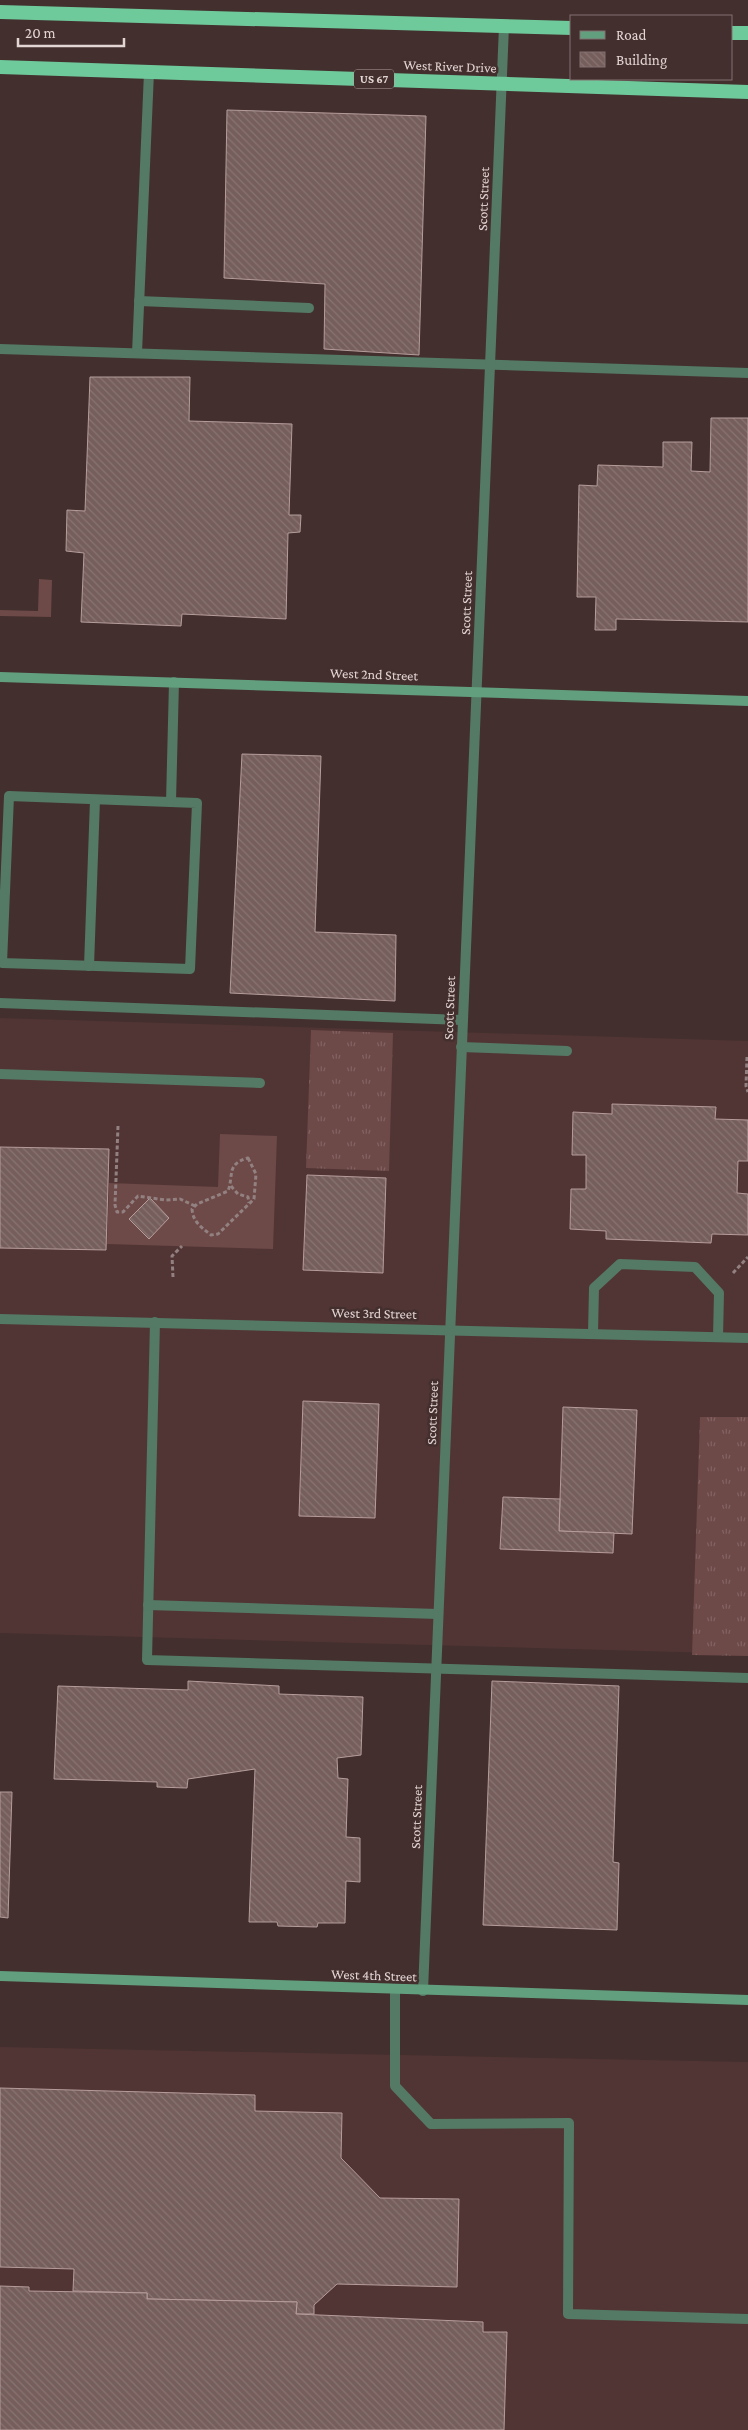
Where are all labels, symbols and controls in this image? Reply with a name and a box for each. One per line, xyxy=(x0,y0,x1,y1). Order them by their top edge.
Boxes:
scale bar xyxy=(18,15,124,47)
legend xyxy=(570,15,733,80)
text: 20 m xyxy=(25,25,56,41)
text: Road xyxy=(616,27,647,43)
text: Building xyxy=(616,52,667,69)
street label: West River Drive xyxy=(403,56,497,76)
road number: US 67 xyxy=(354,70,394,88)
street label: Scott Street xyxy=(474,166,492,231)
street label: Scott Street xyxy=(457,570,475,635)
street label: West 2nd Street xyxy=(330,664,419,684)
street label: Scott Street xyxy=(440,975,458,1040)
street label: West 3rd Street xyxy=(331,1304,417,1322)
street label: Scott Street xyxy=(423,1380,441,1445)
street label: Scott Street xyxy=(407,1784,425,1849)
street label: West 4th Street xyxy=(331,1966,418,1985)

